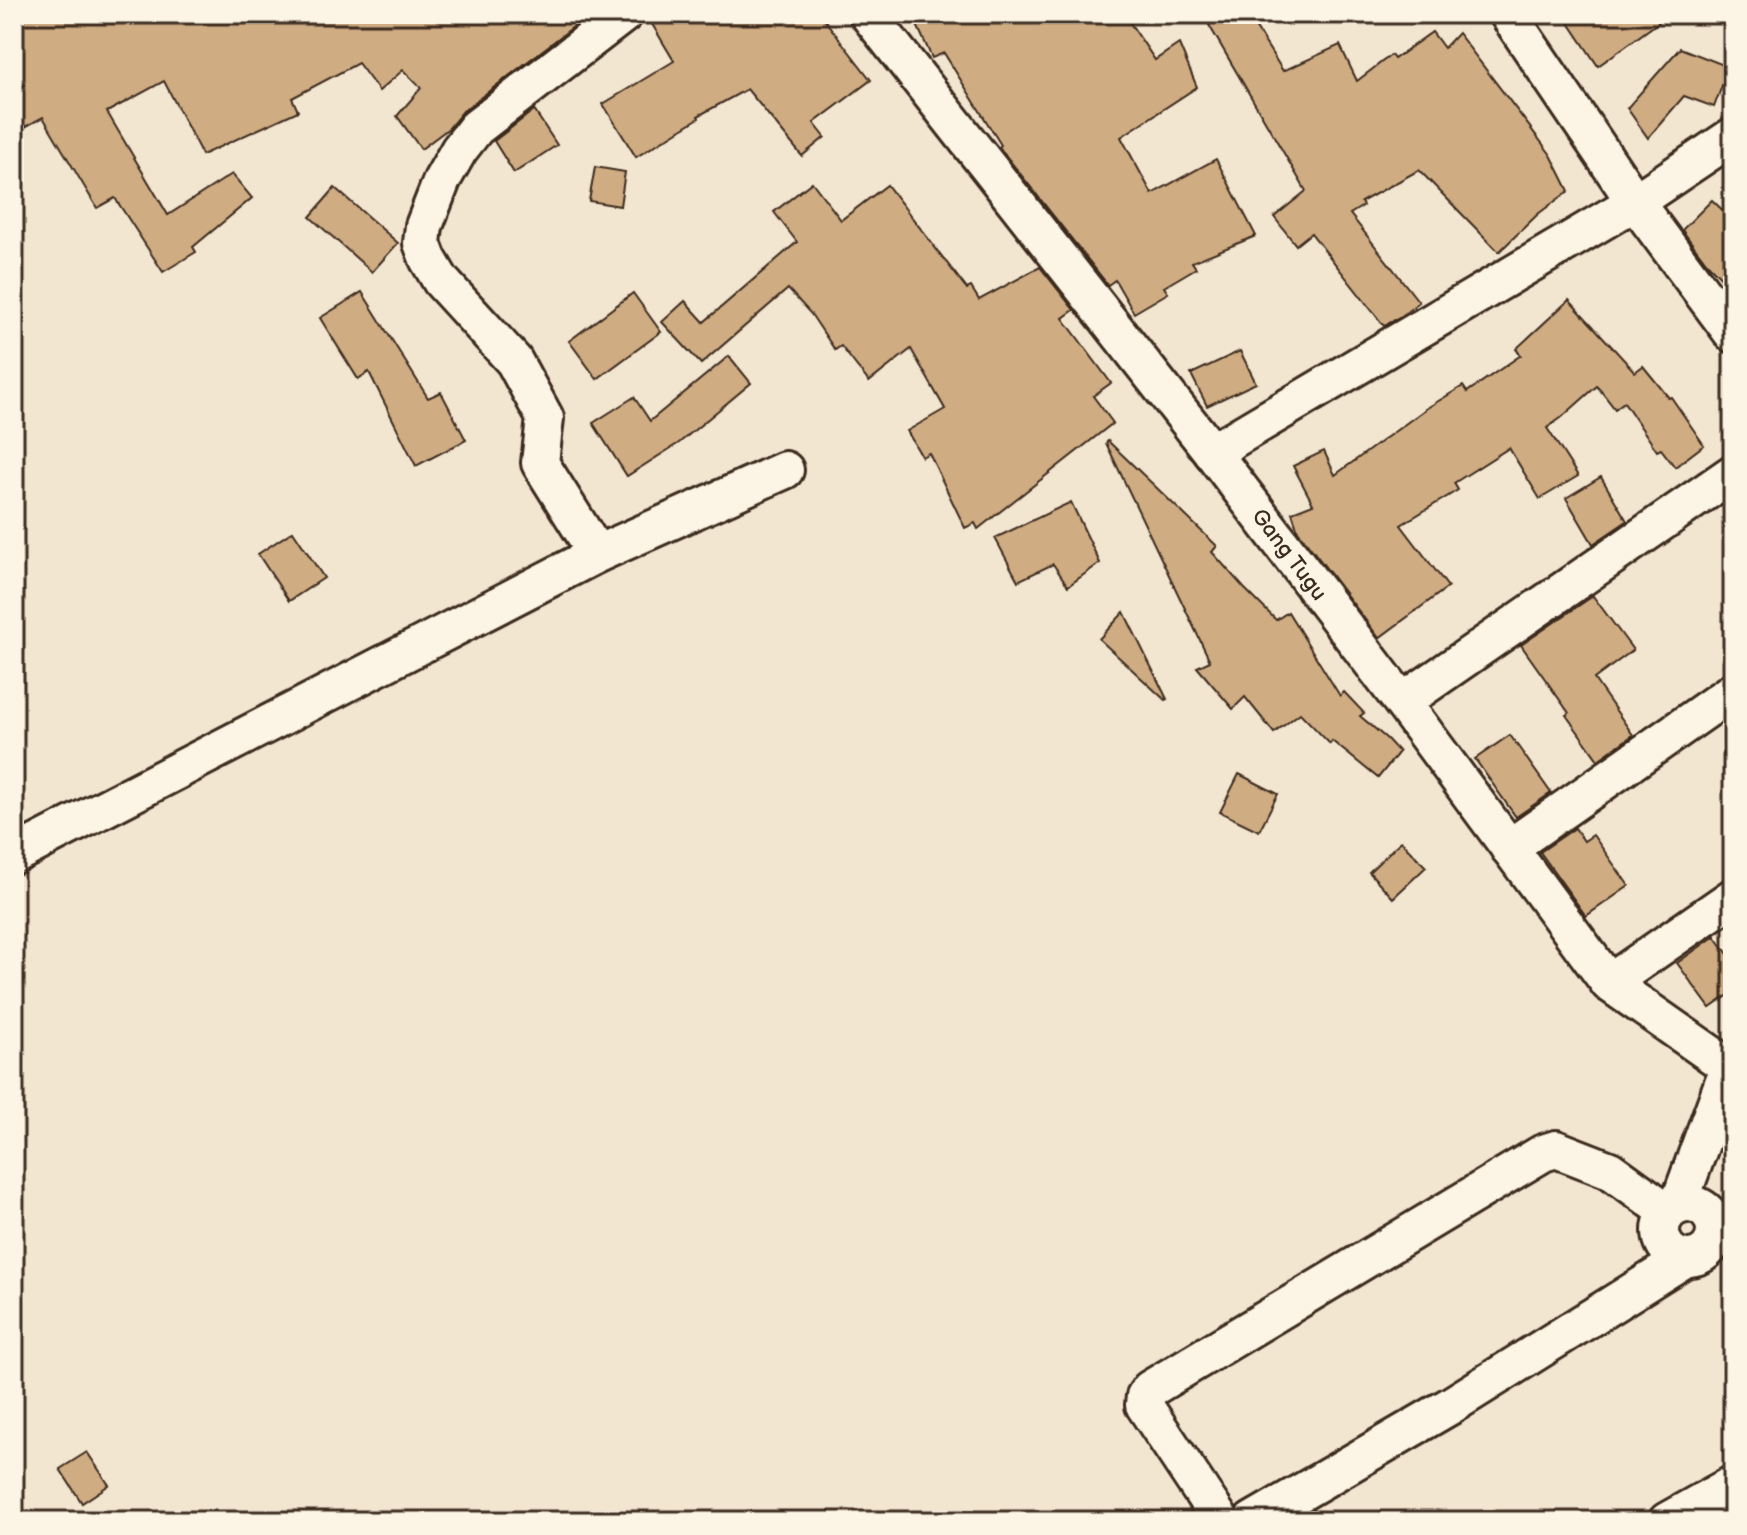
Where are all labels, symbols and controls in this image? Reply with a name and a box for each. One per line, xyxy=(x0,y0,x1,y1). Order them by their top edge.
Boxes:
street label: Gang Tugu xyxy=(1245,504,1332,606)

